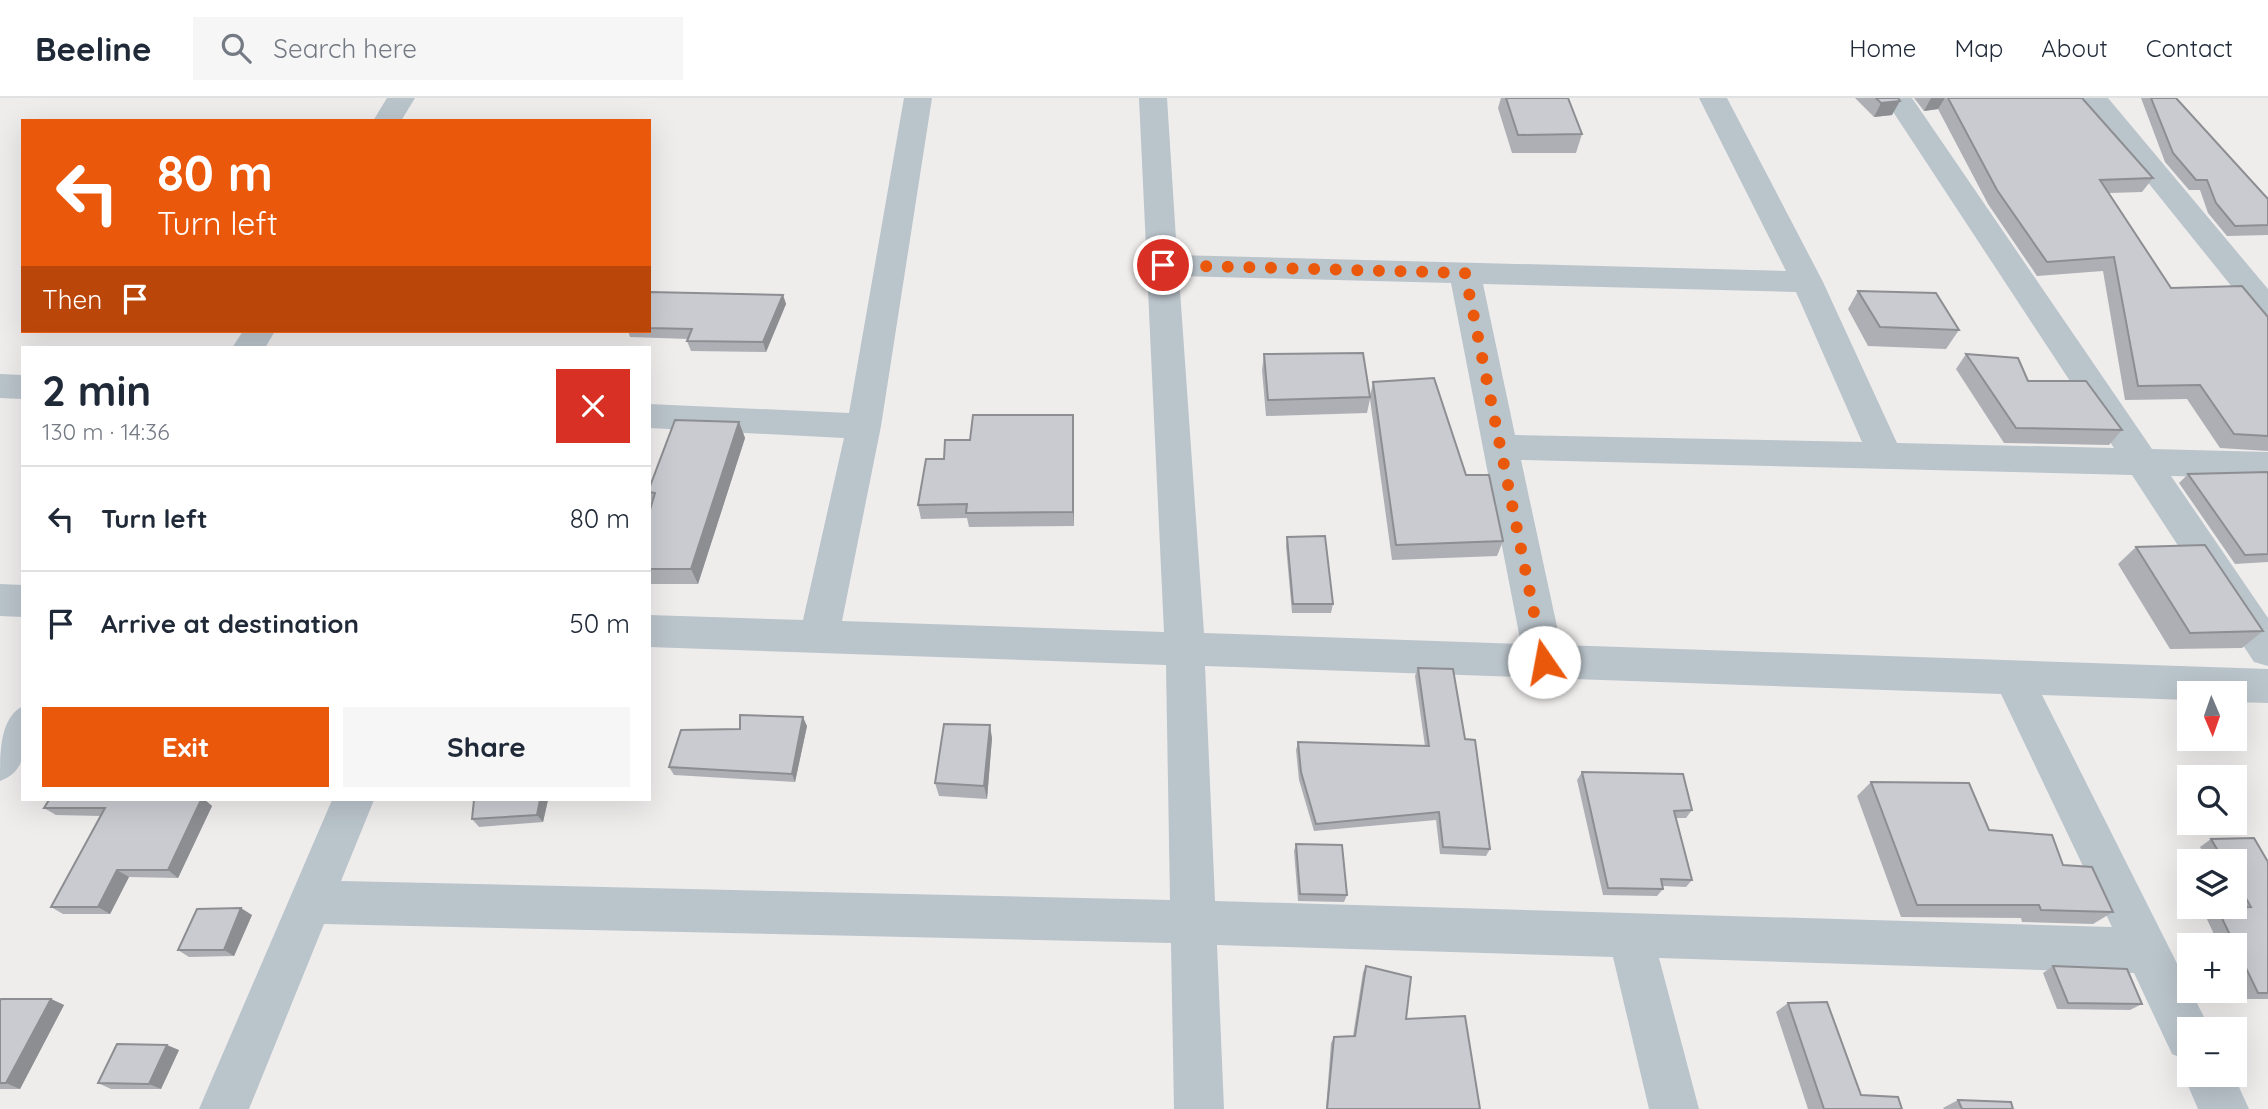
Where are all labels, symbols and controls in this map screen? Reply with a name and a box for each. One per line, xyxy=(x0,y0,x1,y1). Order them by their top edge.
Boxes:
search box xyxy=(193,17,683,80)
text: Beeline xyxy=(35,28,151,69)
icon: search xyxy=(217,29,255,67)
text: Search here xyxy=(273,32,417,65)
text: Home xyxy=(1849,33,1916,63)
text: Map xyxy=(1954,33,2003,63)
text: About xyxy=(2041,33,2108,63)
text: Contact xyxy=(2146,33,2233,63)
text: 80 m xyxy=(157,142,273,203)
icon: left xyxy=(42,147,133,238)
text: Turn left xyxy=(157,203,278,243)
pin xyxy=(1133,235,1193,295)
icon: arrive xyxy=(1144,246,1182,284)
icon: arrive xyxy=(116,280,154,318)
text: Then xyxy=(42,283,102,316)
text: 2 min xyxy=(42,364,151,417)
button: close xyxy=(556,369,630,443)
text: 130 m · 14:36 xyxy=(42,417,170,446)
icon: left xyxy=(42,500,80,538)
text: Turn left xyxy=(101,502,208,535)
text: 80 m xyxy=(570,502,630,535)
icon: arrive xyxy=(42,605,80,643)
text: Arrive at destination xyxy=(101,607,359,640)
text: 50 m xyxy=(570,607,630,640)
position arrow xyxy=(1507,625,1581,699)
north arrow xyxy=(2177,681,2247,751)
map controls xyxy=(2177,681,2247,1087)
button: Exit xyxy=(42,707,329,787)
button: Share xyxy=(343,707,630,787)
button: search xyxy=(2177,765,2247,835)
button: layers xyxy=(2177,849,2247,919)
button: + xyxy=(2177,933,2247,1003)
button: − xyxy=(2177,1017,2247,1087)

